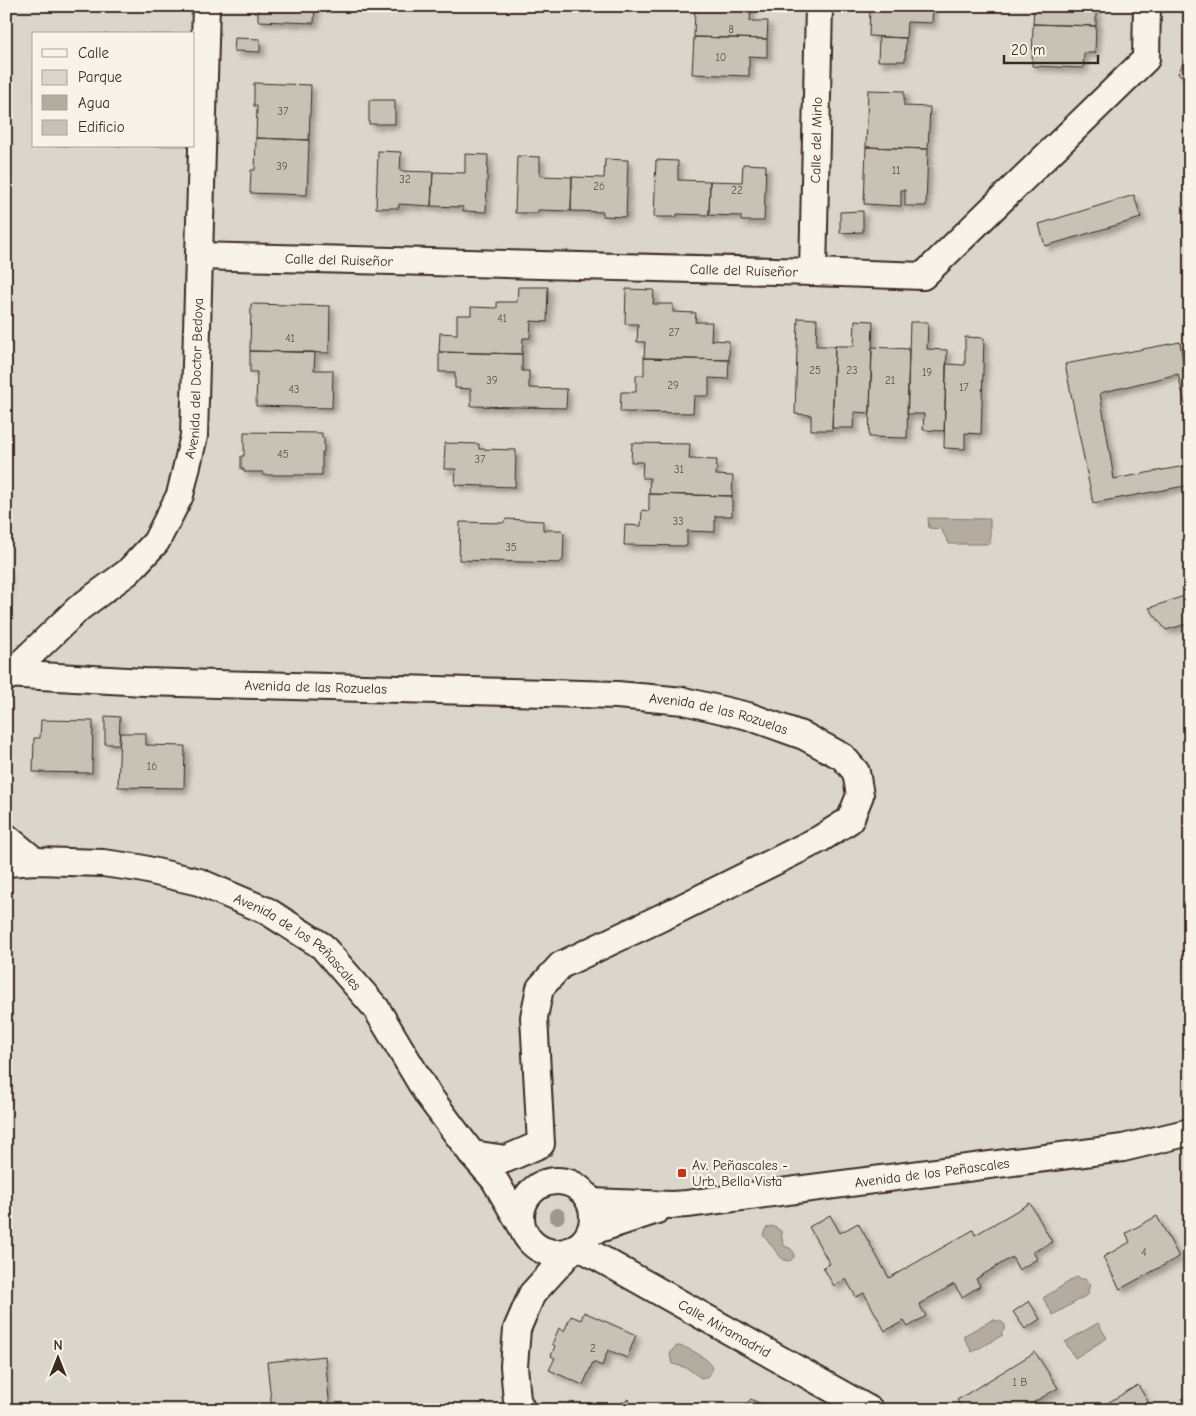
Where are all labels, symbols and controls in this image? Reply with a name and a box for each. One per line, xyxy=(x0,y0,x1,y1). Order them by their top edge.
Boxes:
house number: 8 xyxy=(728,23,734,36)
legend xyxy=(32,32,195,148)
scale bar xyxy=(1004,32,1097,64)
text: 20 m xyxy=(1011,41,1045,59)
text: Calle xyxy=(78,44,110,62)
house number: 10 xyxy=(715,51,727,64)
text: Parque xyxy=(78,68,123,86)
text: Agua xyxy=(78,94,110,112)
street label: Calle del Mirlo xyxy=(807,96,826,184)
house number: 37 xyxy=(278,105,288,118)
text: Edificio xyxy=(78,118,125,136)
house number: 39 xyxy=(276,160,288,173)
house number: 11 xyxy=(892,164,900,177)
house number: 32 xyxy=(399,173,411,186)
house number: 26 xyxy=(593,180,605,193)
house number: 22 xyxy=(731,184,743,197)
street label: Calle del Ruiseñor xyxy=(285,250,394,270)
street label: Calle del Ruiseñor xyxy=(690,261,799,281)
street label: Avenida del Doctor Bedoya xyxy=(181,298,207,460)
house number: 41 xyxy=(497,312,507,325)
house number: 27 xyxy=(669,326,679,339)
house number: 41 xyxy=(285,332,295,345)
house number: 25 xyxy=(809,364,821,377)
house number: 23 xyxy=(846,364,858,377)
house number: 19 xyxy=(922,366,932,379)
house number: 39 xyxy=(486,374,498,387)
house number: 21 xyxy=(885,374,895,387)
house number: 29 xyxy=(667,379,679,392)
house number: 17 xyxy=(959,381,969,394)
house number: 43 xyxy=(289,383,299,396)
house number: 45 xyxy=(277,448,289,461)
house number: 37 xyxy=(475,453,485,466)
house number: 31 xyxy=(674,463,684,476)
house number: 33 xyxy=(672,515,684,528)
house number: 35 xyxy=(505,541,517,554)
street label: Avenida de las Rozuelas xyxy=(244,677,387,698)
street label: Avenida de las Rozuelas xyxy=(648,690,790,739)
house number: 16 xyxy=(147,760,157,773)
street label: Avenida de los Peñascales xyxy=(231,890,365,994)
street label: Avenida de los Peñascales xyxy=(854,1155,1011,1191)
place label: Av. Peñascales - Urb. Bella Vista xyxy=(692,1157,788,1190)
marker: Av. Peñascales - Urb. Bella Vista xyxy=(676,1167,688,1179)
house number: 4 xyxy=(1141,1246,1147,1259)
street label: Calle Miramadrid xyxy=(675,1296,774,1361)
north arrow xyxy=(32,1334,82,1384)
text: N xyxy=(53,1337,63,1354)
house number: 2 xyxy=(590,1342,596,1355)
house number: 1 B xyxy=(1013,1376,1028,1389)

